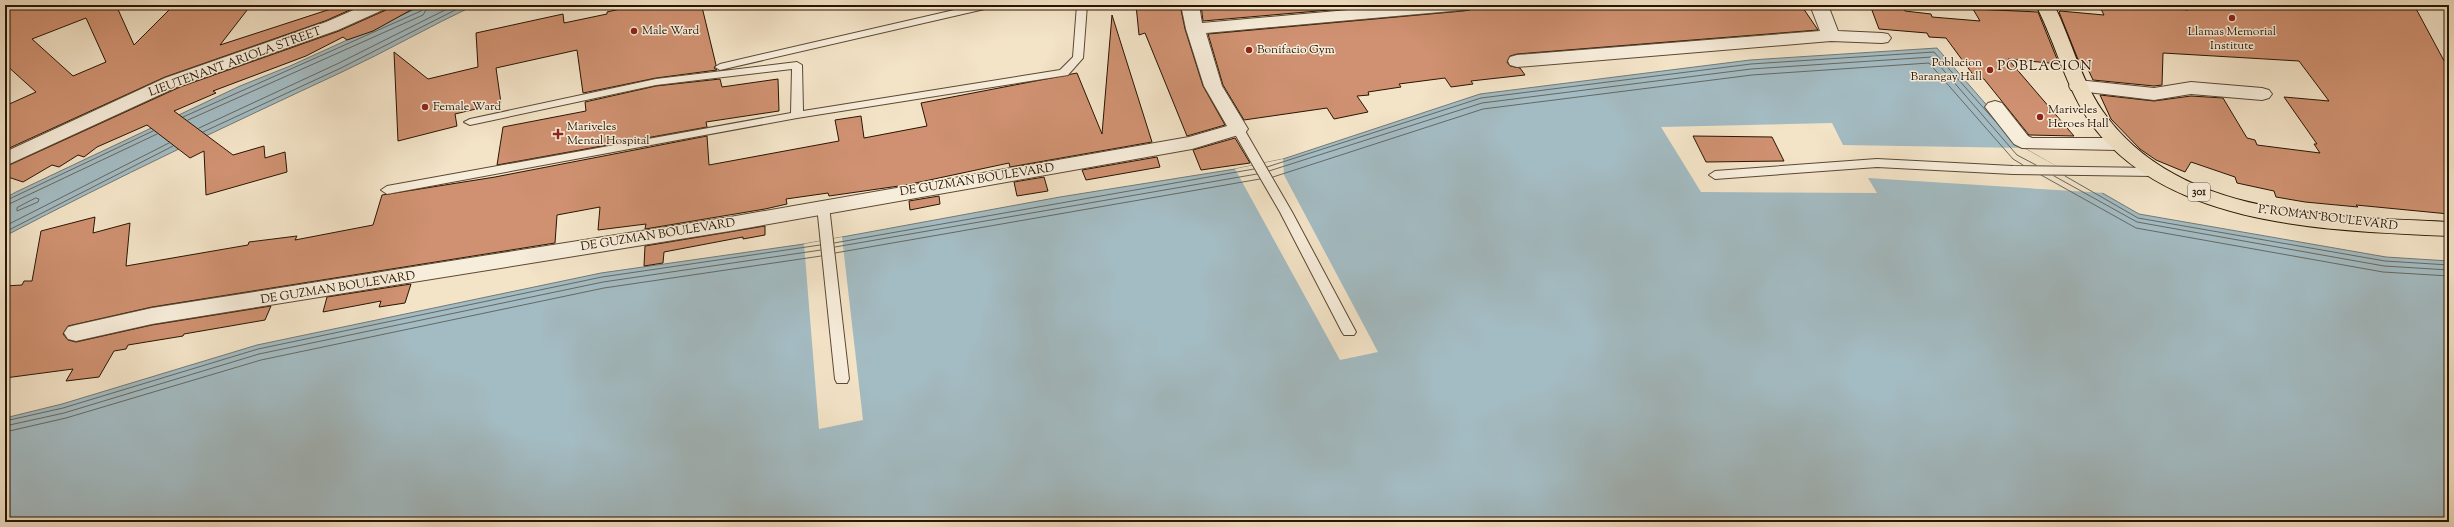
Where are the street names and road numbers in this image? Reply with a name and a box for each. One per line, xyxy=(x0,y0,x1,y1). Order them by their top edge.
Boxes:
street label: LIEUTENANT ARIOLA STREET xyxy=(146,22,324,102)
street label: DE GUZMAN BOULEVARD xyxy=(898,159,1056,201)
road number: 301 xyxy=(2188,183,2210,201)
street label: P. ROMAN BOULEVARD xyxy=(2257,200,2399,236)
street label: DE GUZMAN BOULEVARD xyxy=(579,214,737,256)
street label: DE GUZMAN BOULEVARD xyxy=(259,267,417,309)

